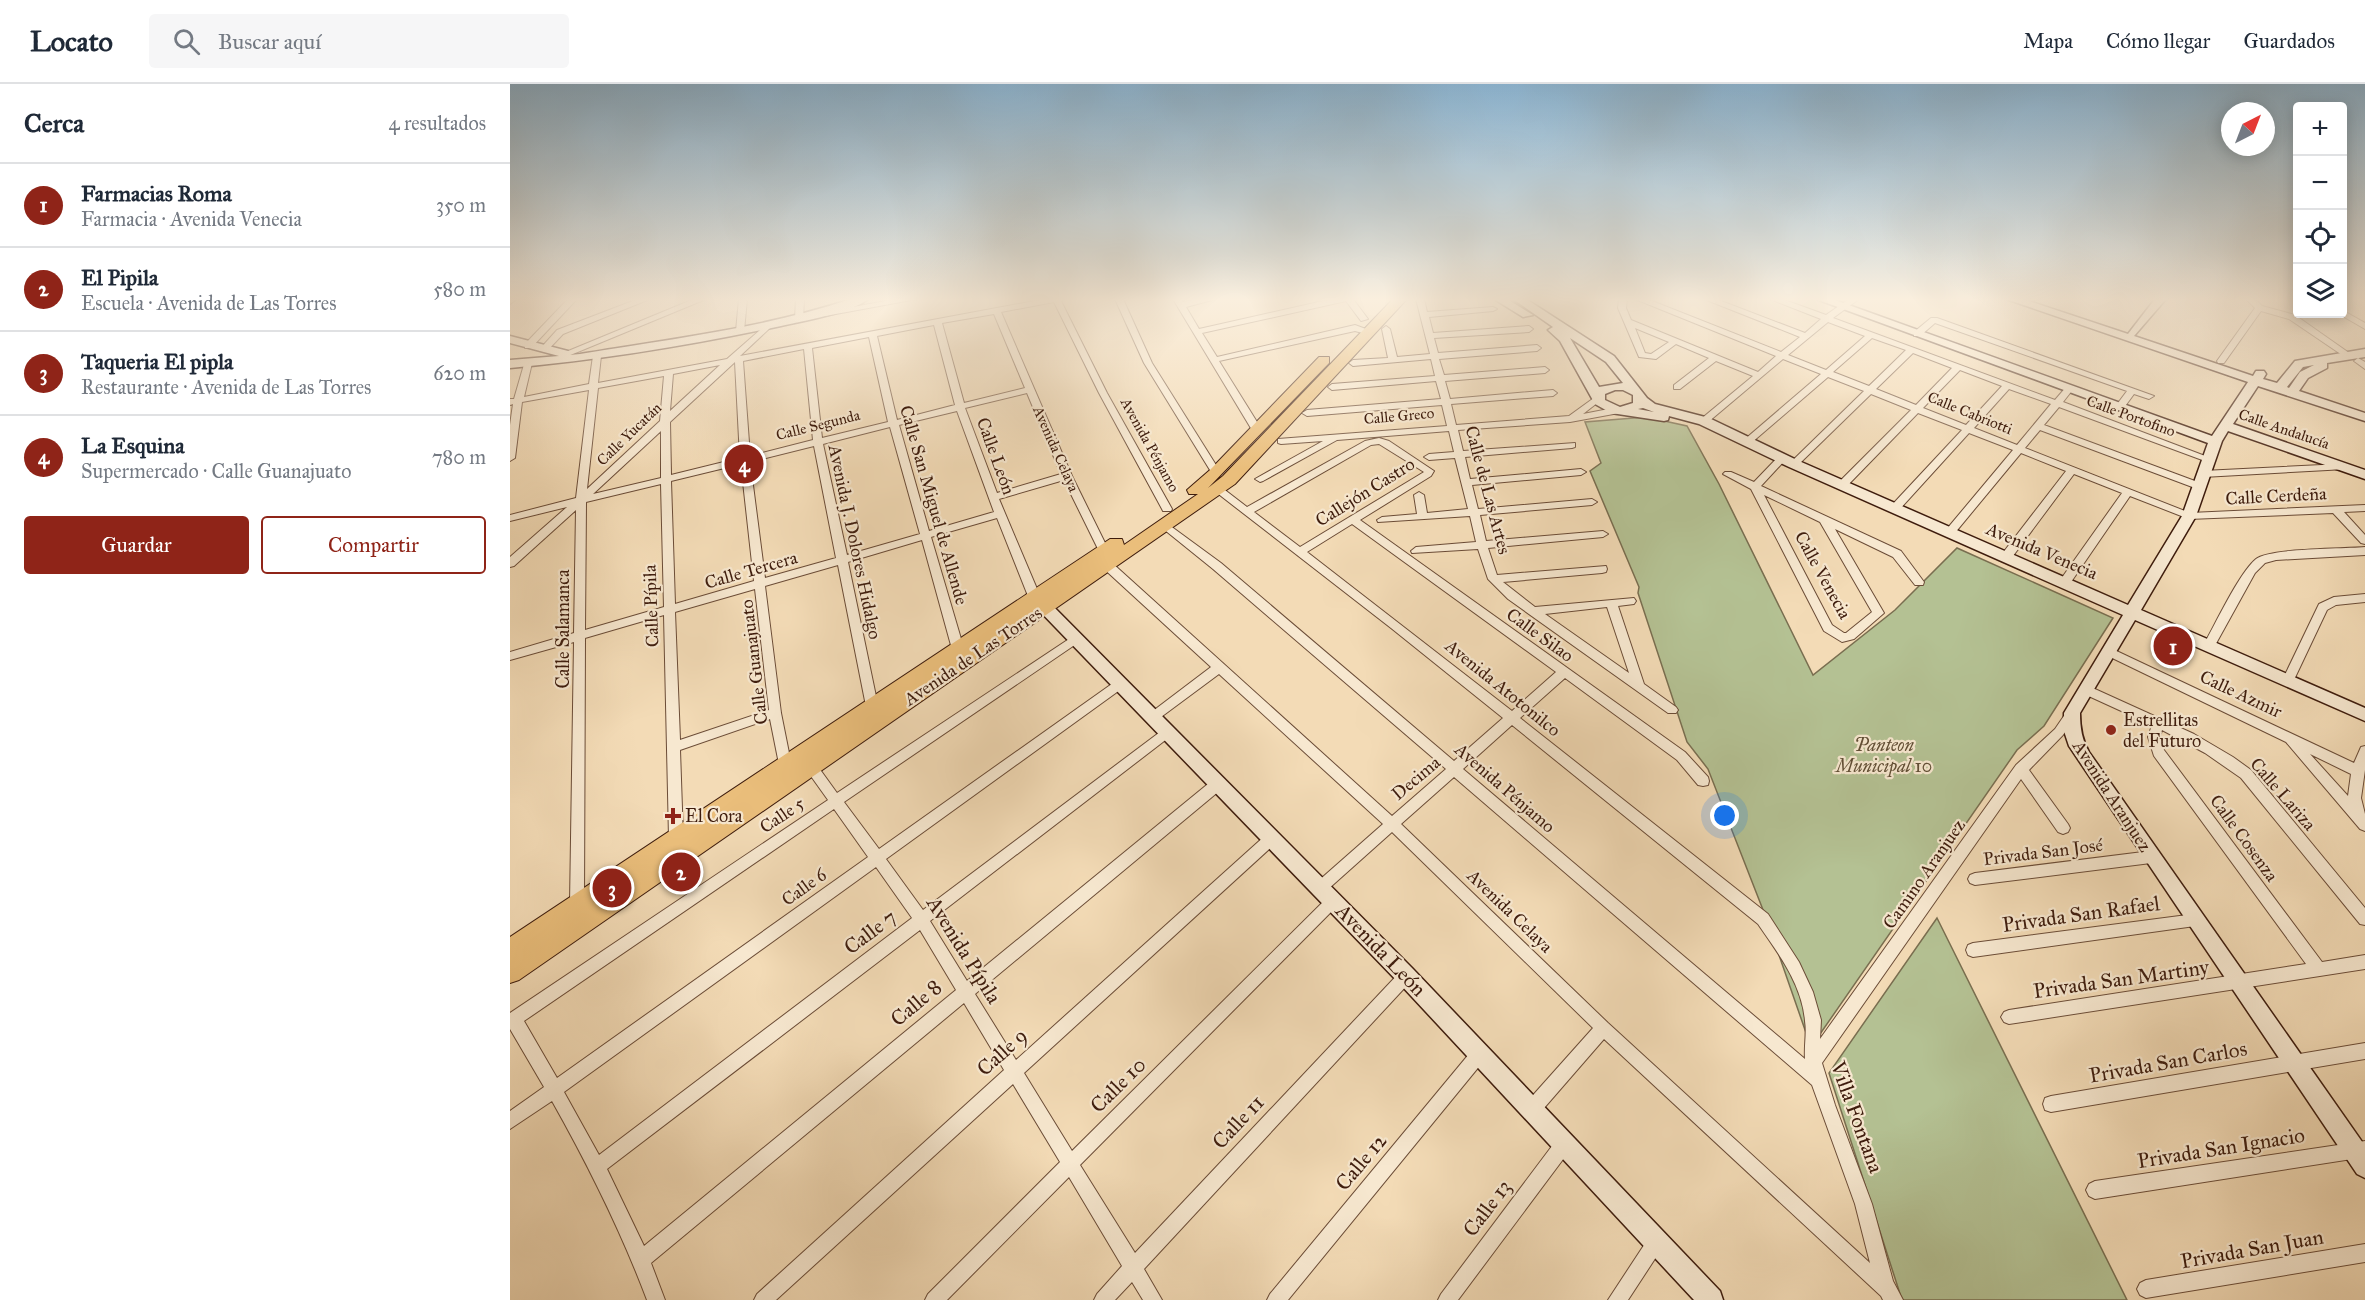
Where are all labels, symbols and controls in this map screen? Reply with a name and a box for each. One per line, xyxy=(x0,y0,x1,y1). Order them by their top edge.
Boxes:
search box xyxy=(149,14,569,68)
text: Locato xyxy=(30,24,113,59)
icon: search xyxy=(170,25,203,58)
text: Buscar aquí xyxy=(218,28,321,55)
text: Mapa xyxy=(2023,28,2073,54)
text: Cómo llegar xyxy=(2106,28,2210,54)
text: Guardados xyxy=(2243,28,2335,54)
north arrow xyxy=(2221,102,2275,156)
map controls xyxy=(2293,102,2347,318)
button: + xyxy=(2293,102,2347,156)
text: Cerca xyxy=(24,107,84,139)
text: 4 resultados xyxy=(388,111,486,135)
button: − xyxy=(2293,156,2347,210)
text: Farmacias Roma xyxy=(81,180,232,207)
text: 1 xyxy=(40,193,47,217)
text: 350 m xyxy=(436,193,486,217)
text: Farmacia · Avenida Venecia xyxy=(81,207,302,231)
button: locate xyxy=(2293,210,2347,264)
text: El Pipila xyxy=(81,264,158,291)
button: layers xyxy=(2293,264,2347,318)
text: 2 xyxy=(39,277,48,301)
text: 580 m xyxy=(433,277,486,301)
text: Escuela · Avenida de Las Torres xyxy=(81,291,336,315)
text: Taqueria El pipla xyxy=(81,348,233,375)
text: 3 xyxy=(40,361,48,385)
text: 620 m xyxy=(433,361,486,385)
text: Restaurante · Avenida de Las Torres xyxy=(81,375,371,399)
street label: Calle Cabriotti xyxy=(1925,388,2015,438)
street label: Calle Portofino xyxy=(2084,392,2178,440)
street label: Avenida Pénjamo xyxy=(1116,394,1183,495)
street label: Calle Yucatán xyxy=(593,399,665,469)
street label: Avenida Celaya xyxy=(1029,402,1083,495)
street label: Calle San Miguel de Allende xyxy=(894,403,973,608)
street label: Calle Greco xyxy=(1363,404,1435,428)
street label: Calle Andalucía xyxy=(2236,405,2332,453)
street label: Calle Segunda xyxy=(774,406,863,444)
street label: Calle León xyxy=(972,414,1020,498)
street label: Calle de Las Artes xyxy=(1460,423,1516,557)
text: La Esquina xyxy=(81,432,185,459)
pin: 4 xyxy=(724,442,764,487)
street label: Avenida J. Dolores Hidalgo xyxy=(822,442,886,641)
text: 4 xyxy=(38,445,49,469)
text: 780 m xyxy=(432,445,486,469)
street label: Callejón Castro xyxy=(1311,453,1419,531)
text: Supermercado · Calle Guanajuato xyxy=(81,459,351,483)
street label: Calle Cerdeña xyxy=(2225,482,2328,510)
button: Guardar xyxy=(24,516,249,574)
button: Compartir xyxy=(261,516,486,574)
street label: Avenida Venecia xyxy=(1982,517,2101,584)
street label: Calle Venecia xyxy=(1790,527,1856,623)
street label: Calle Tercera xyxy=(702,546,800,594)
street label: Calle Pípila xyxy=(639,564,663,648)
street label: Calle Salamanca xyxy=(552,569,574,689)
street label: Calle Guanajuato xyxy=(735,598,773,726)
street label: Avenida de Las Torres xyxy=(899,602,1046,711)
street label: Calle Silao xyxy=(1502,603,1578,667)
pin: 1 xyxy=(2154,624,2192,668)
street label: Avenida Atotonilco xyxy=(1440,634,1565,741)
street label: Calle Azmir xyxy=(2196,665,2286,723)
place label: Estrellitas del Futuro xyxy=(2123,709,2201,752)
marker: Estrellitas del Futuro xyxy=(2104,723,2118,737)
park label: Panteon Municipal 10 xyxy=(1834,734,1932,778)
street label: Avenida Aranjuez xyxy=(2067,735,2156,856)
street label: Avenida Pénjamo xyxy=(1450,738,1560,838)
street label: Decima xyxy=(1387,751,1445,805)
street label: Calle Lariza xyxy=(2245,753,2321,835)
street label: Calle Cosenza xyxy=(2205,790,2283,886)
street label: Calle 5 xyxy=(755,792,809,838)
your location xyxy=(1710,801,1739,830)
place label: El Cora xyxy=(685,805,743,827)
marker: El Cora xyxy=(666,809,680,823)
street label: Camino Aranjuez xyxy=(1878,815,1970,933)
street label: Privada San José xyxy=(1982,834,2105,871)
pin: 2 xyxy=(662,850,700,894)
street label: Calle 6 xyxy=(777,863,831,911)
street label: Avenida Celaya xyxy=(1462,864,1558,958)
pin: 3 xyxy=(592,866,632,910)
street label: Privada San Rafael xyxy=(2000,890,2162,938)
street label: Avenida Pípila xyxy=(920,891,1007,1009)
street label: Avenida León xyxy=(1330,897,1432,1002)
street label: Calle 7 xyxy=(839,904,901,960)
street label: Privada San Martiny xyxy=(2031,954,2212,1004)
street label: Calle 8 xyxy=(885,974,947,1032)
street label: Calle 9 xyxy=(971,1023,1033,1081)
street label: Privada San Carlos xyxy=(2087,1035,2249,1089)
street label: Calle 10 xyxy=(1085,1052,1151,1118)
street label: Villa Fontana xyxy=(1824,1057,1889,1176)
street label: Calle 11 xyxy=(1207,1090,1269,1154)
street label: Privada San Ignacio xyxy=(2135,1122,2307,1174)
street label: Calle 12 xyxy=(1330,1128,1393,1196)
street label: Calle 13 xyxy=(1457,1174,1517,1242)
street label: Privada San Juan xyxy=(2179,1224,2325,1274)

